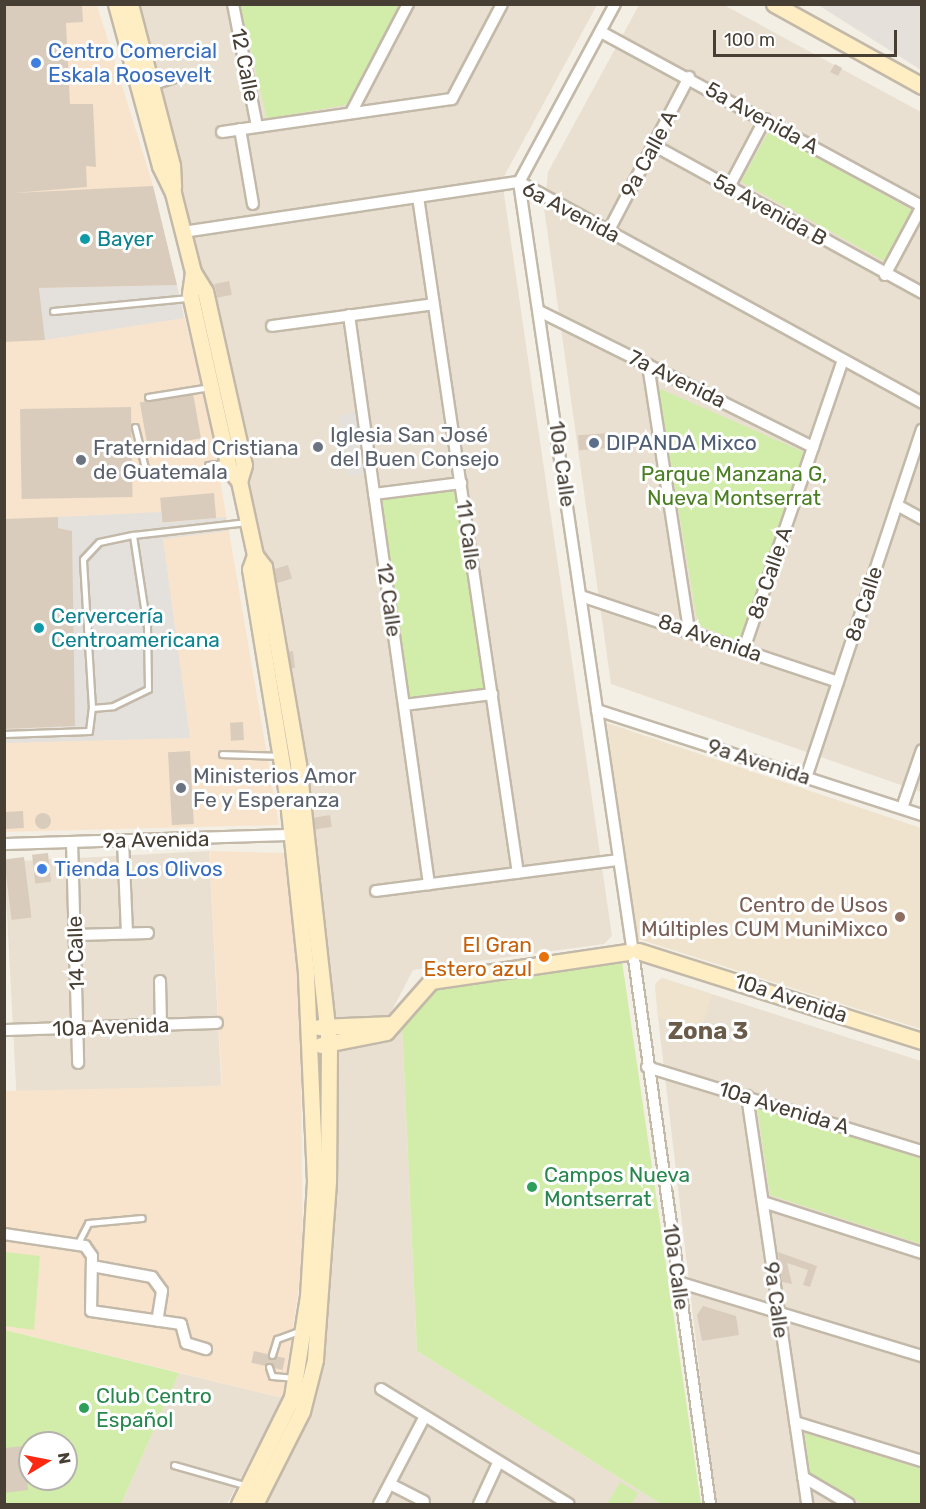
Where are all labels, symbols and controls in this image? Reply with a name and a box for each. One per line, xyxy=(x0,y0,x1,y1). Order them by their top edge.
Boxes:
scale bar xyxy=(716,18,900,56)
street label: 12 Calle xyxy=(226,26,264,104)
text: 100 m xyxy=(724,29,775,51)
place label: Centro Comercial Eskala Roosevelt xyxy=(48,38,217,88)
marker: Centro Comercial Eskala Roosevelt xyxy=(29,56,43,70)
street label: 5a Avenida A xyxy=(700,76,824,160)
street label: 9a Calle A xyxy=(615,106,683,202)
street label: 5a Avenida B xyxy=(708,168,832,252)
street label: 6a Avenida xyxy=(518,176,624,248)
place label: Bayer xyxy=(97,226,153,252)
marker: Bayer xyxy=(78,232,92,246)
street label: 7a Avenida xyxy=(624,344,730,414)
street label: 10a Calle xyxy=(543,419,581,509)
place label: Iglesia San José del Buen Consejo xyxy=(330,422,499,472)
place label: DIPANDA Mixco xyxy=(606,430,757,456)
place label: Fraternidad Cristiana de Guatemala xyxy=(93,435,299,485)
marker: DIPANDA Mixco xyxy=(587,436,601,450)
marker: Iglesia San José del Buen Consejo xyxy=(311,440,325,454)
marker: Fraternidad Cristiana de Guatemala xyxy=(74,453,88,467)
park label: Parque Manzana G, Nueva Montserrat xyxy=(641,461,827,511)
street label: 11 Calle xyxy=(451,498,485,572)
street label: 8a Calle A xyxy=(742,523,798,623)
street label: 12 Calle xyxy=(371,562,407,638)
street label: 8a Calle xyxy=(840,563,888,645)
place label: Cervercería Centroamericana xyxy=(51,603,220,653)
street label: 8a Avenida xyxy=(655,608,765,668)
marker: Cervercería Centroamericana xyxy=(32,621,46,635)
street label: 9a Avenida xyxy=(704,733,814,791)
place label: Ministerios Amor Fe y Esperanza xyxy=(193,763,357,813)
marker: Ministerios Amor Fe y Esperanza xyxy=(174,781,188,795)
street label: 9a Avenida xyxy=(102,826,210,854)
place label: Tienda Los Olivos xyxy=(54,856,223,882)
marker: Tienda Los Olivos xyxy=(35,862,49,876)
place label: Centro de Usos Múltiples CUM MuniMixco xyxy=(641,892,888,942)
marker: Centro de Usos Múltiples CUM MuniMixco xyxy=(893,910,907,924)
street label: 14 Calle xyxy=(62,915,90,991)
place label: El Gran Estero azul xyxy=(424,932,532,982)
marker: El Gran Estero azul xyxy=(537,950,551,964)
street label: 10a Avenida xyxy=(731,968,851,1028)
street label: 10a Avenida xyxy=(52,1012,170,1042)
district label: Zona 3 xyxy=(668,1018,748,1046)
street label: 10a Avenida A xyxy=(715,1076,853,1140)
place label: Campos Nueva Montserrat xyxy=(544,1162,690,1212)
marker: Campos Nueva Montserrat xyxy=(525,1180,539,1194)
street label: 10a Calle xyxy=(657,1222,695,1312)
street label: 9a Calle xyxy=(758,1260,794,1340)
place label: Club Centro Español xyxy=(96,1383,212,1433)
marker: Club Centro Español xyxy=(77,1401,91,1415)
north arrow xyxy=(18,1431,78,1491)
text: N xyxy=(54,1451,75,1465)

